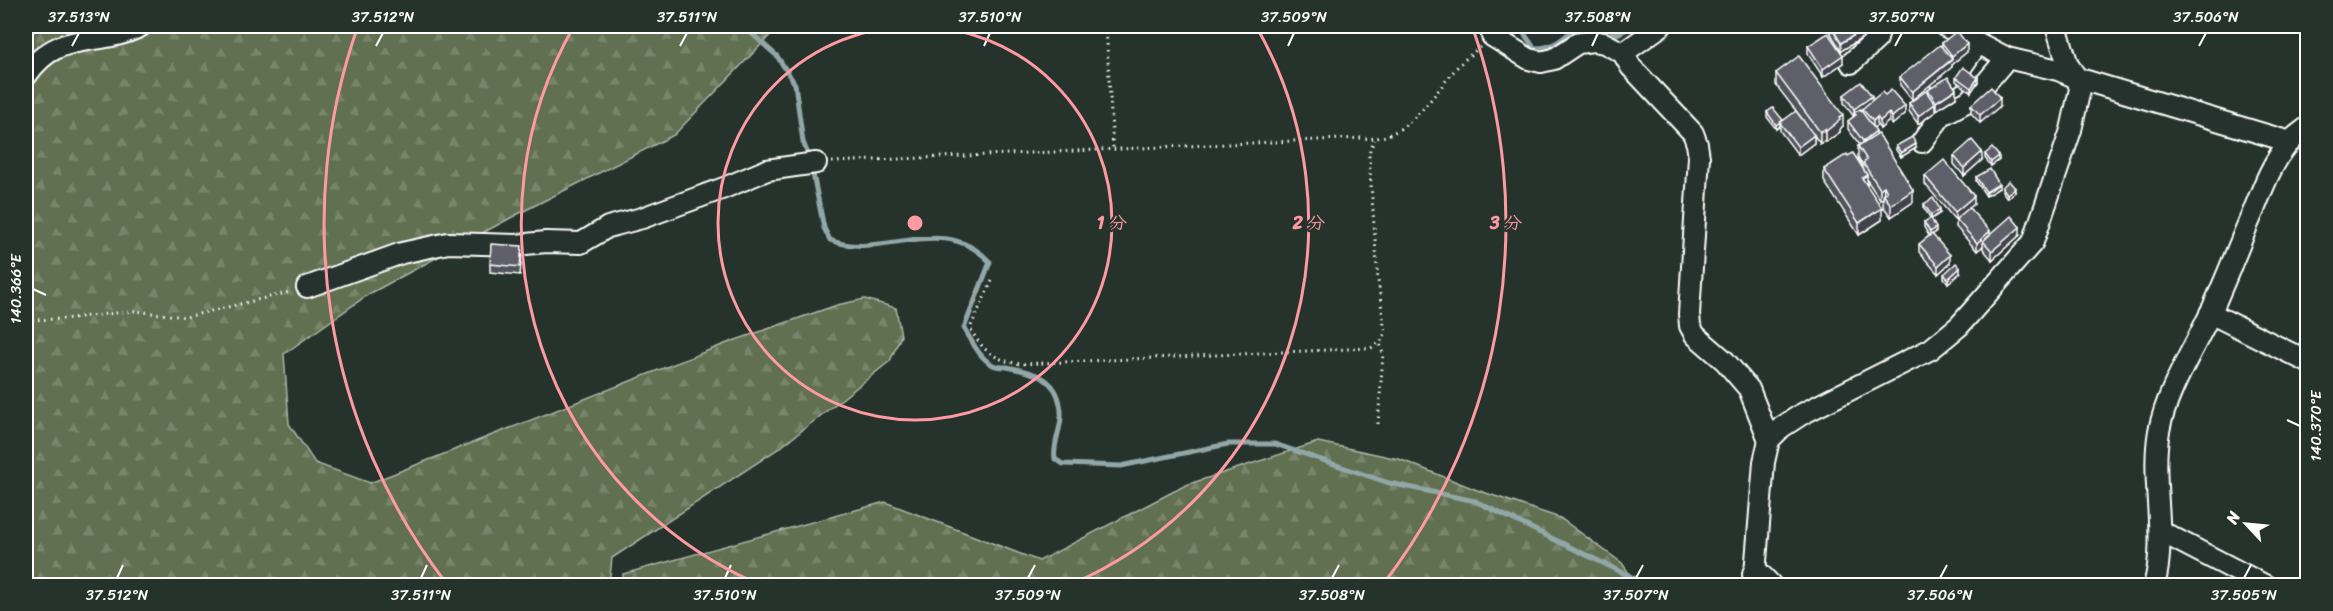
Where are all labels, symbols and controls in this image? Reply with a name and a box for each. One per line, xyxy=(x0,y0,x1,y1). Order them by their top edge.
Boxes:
text: 37.513°N xyxy=(48,4,111,30)
text: 37.512°N xyxy=(352,4,415,30)
text: 37.511°N xyxy=(657,4,718,30)
text: 37.510°N xyxy=(958,4,1022,30)
text: 37.509°N xyxy=(1261,4,1328,30)
text: 37.508°N xyxy=(1565,4,1632,30)
text: 37.507°N xyxy=(1869,4,1935,30)
text: 37.506°N xyxy=(2173,4,2239,30)
text: 1 分 xyxy=(1097,207,1127,239)
text: 2 分 xyxy=(1291,207,1326,239)
text: 3 分 xyxy=(1489,207,1522,239)
centre of rings xyxy=(905,213,925,233)
text: 140.366°E xyxy=(3,252,29,324)
text: 140.370°E xyxy=(2303,389,2329,461)
north arrow xyxy=(2216,494,2276,554)
text: N xyxy=(2217,505,2249,530)
text: 37.512°N xyxy=(86,582,149,608)
text: 37.511°N xyxy=(391,582,452,608)
text: 37.510°N xyxy=(693,582,757,608)
text: 37.509°N xyxy=(995,582,1062,608)
text: 37.508°N xyxy=(1299,582,1366,608)
text: 37.507°N xyxy=(1603,582,1669,608)
text: 37.506°N xyxy=(1907,582,1973,608)
text: 37.505°N xyxy=(2211,582,2278,608)

